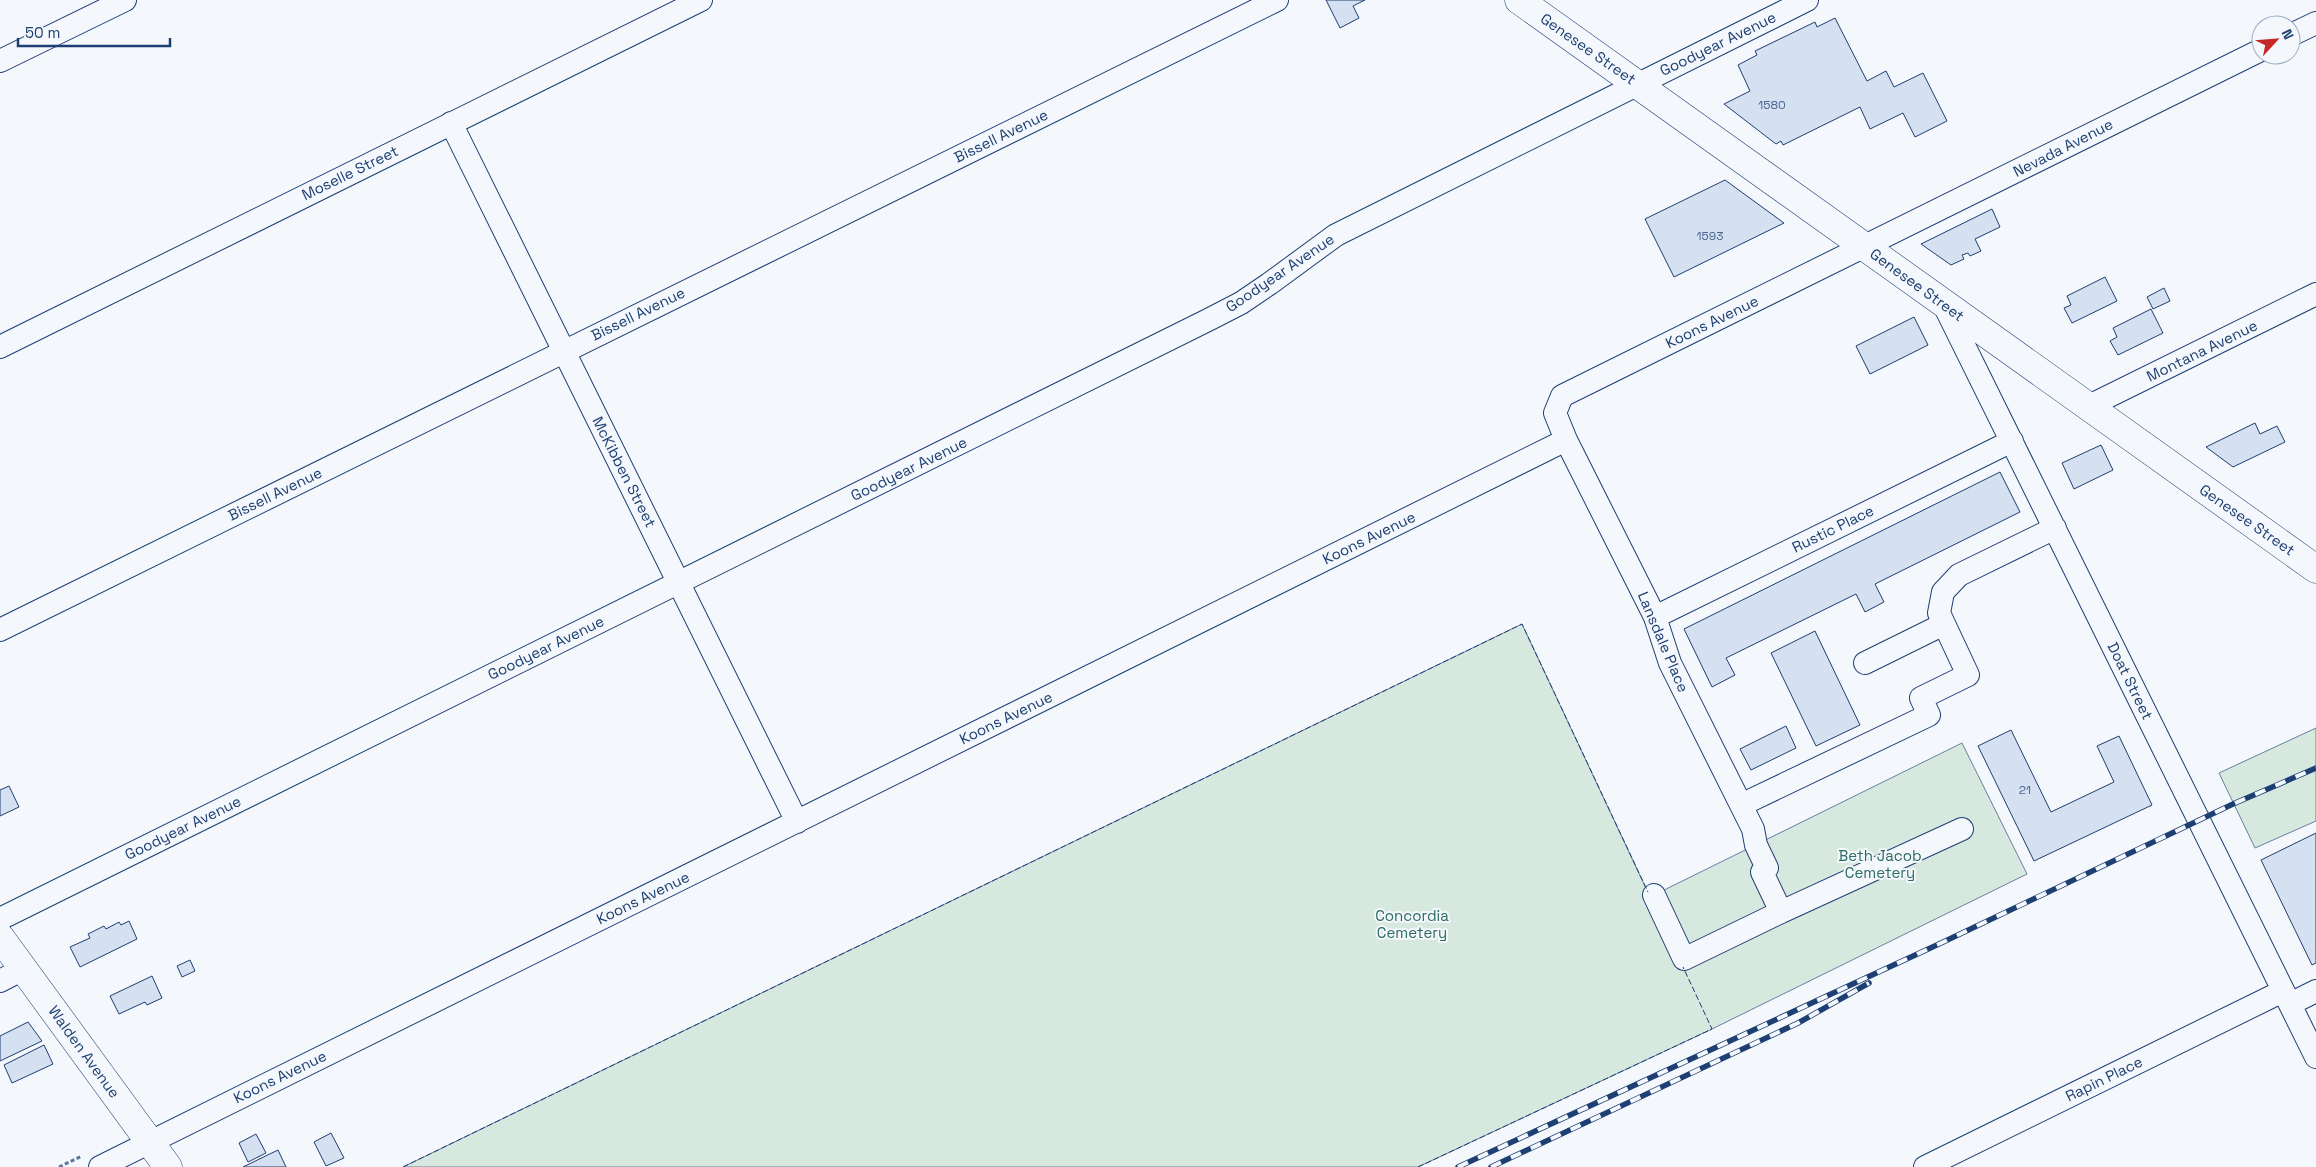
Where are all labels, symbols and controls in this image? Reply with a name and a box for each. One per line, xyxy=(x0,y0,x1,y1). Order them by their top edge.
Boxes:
street label: Goodyear Avenue xyxy=(1657,7,1779,80)
street label: Genesee Street xyxy=(1537,9,1640,89)
scale bar xyxy=(18,15,170,47)
north arrow xyxy=(2251,15,2301,65)
text: 50 m xyxy=(25,23,60,42)
text: N xyxy=(2278,26,2298,42)
house number: 1580 xyxy=(1758,97,1786,113)
street label: Bissell Avenue xyxy=(951,105,1051,167)
street label: Nevada Avenue xyxy=(2010,114,2116,181)
street label: Moselle Street xyxy=(298,141,401,204)
house number: 1593 xyxy=(1697,228,1723,244)
street label: Goodyear Avenue xyxy=(1222,229,1338,316)
street label: Genesee Street xyxy=(1866,244,1968,325)
street label: Bissell Avenue xyxy=(588,283,688,345)
street label: Koons Avenue xyxy=(1662,291,1761,352)
street label: Montana Avenue xyxy=(2143,315,2261,386)
street label: McKibben Street xyxy=(588,413,661,530)
street label: Goodyear Avenue xyxy=(848,432,970,505)
street label: Bissell Avenue xyxy=(225,463,325,525)
street label: Genesee Street xyxy=(2196,480,2299,560)
street label: Rustic Place xyxy=(1789,501,1877,557)
street label: Koons Avenue xyxy=(1319,507,1418,568)
street label: Lansdale Place xyxy=(1634,589,1693,695)
street label: Goodyear Avenue xyxy=(485,611,607,684)
street label: Doat Street xyxy=(2104,639,2157,723)
street label: Koons Avenue xyxy=(956,687,1055,748)
house number: 21 xyxy=(2019,782,2031,798)
street label: Goodyear Avenue xyxy=(122,791,244,864)
park label: Beth Jacob Cemetery xyxy=(1838,846,1922,882)
street label: Koons Avenue xyxy=(593,867,692,928)
park label: Concordia Cemetery xyxy=(1375,906,1449,942)
street label: Walden Avenue xyxy=(44,1002,124,1102)
street label: Koons Avenue xyxy=(230,1046,329,1107)
street label: Rapin Place xyxy=(2062,1052,2146,1105)

